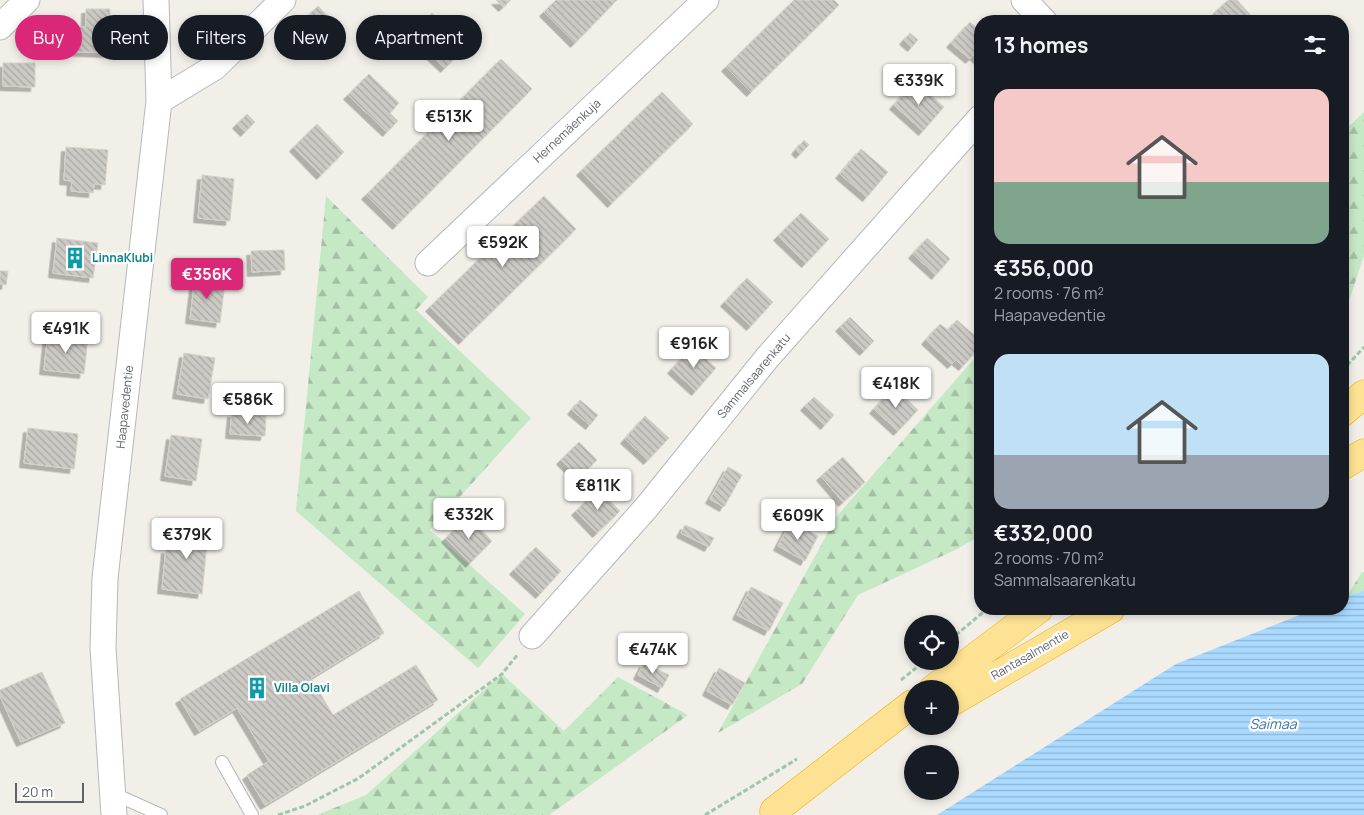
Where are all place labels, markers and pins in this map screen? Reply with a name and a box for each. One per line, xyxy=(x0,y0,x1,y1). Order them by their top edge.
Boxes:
pin: €339K xyxy=(884,64,954,106)
pin: €513K xyxy=(414,100,484,142)
pin: €592K xyxy=(468,226,538,268)
building icon: LinnaKlubi xyxy=(62,245,88,271)
place label: LinnaKlubi xyxy=(92,249,153,266)
pin: €356K xyxy=(172,258,242,300)
pin: €491K xyxy=(31,312,101,354)
pin: €916K xyxy=(659,326,729,369)
pin: €418K xyxy=(861,366,931,409)
pin: €586K xyxy=(213,382,283,425)
pin: €811K xyxy=(563,468,633,511)
pin: €332K xyxy=(434,498,504,540)
pin: €609K xyxy=(763,498,833,541)
pin: €379K xyxy=(152,518,222,560)
pin: €474K xyxy=(618,632,688,675)
building icon: Villa Olavi xyxy=(244,675,270,701)
place label: Villa Olavi xyxy=(274,679,330,696)

